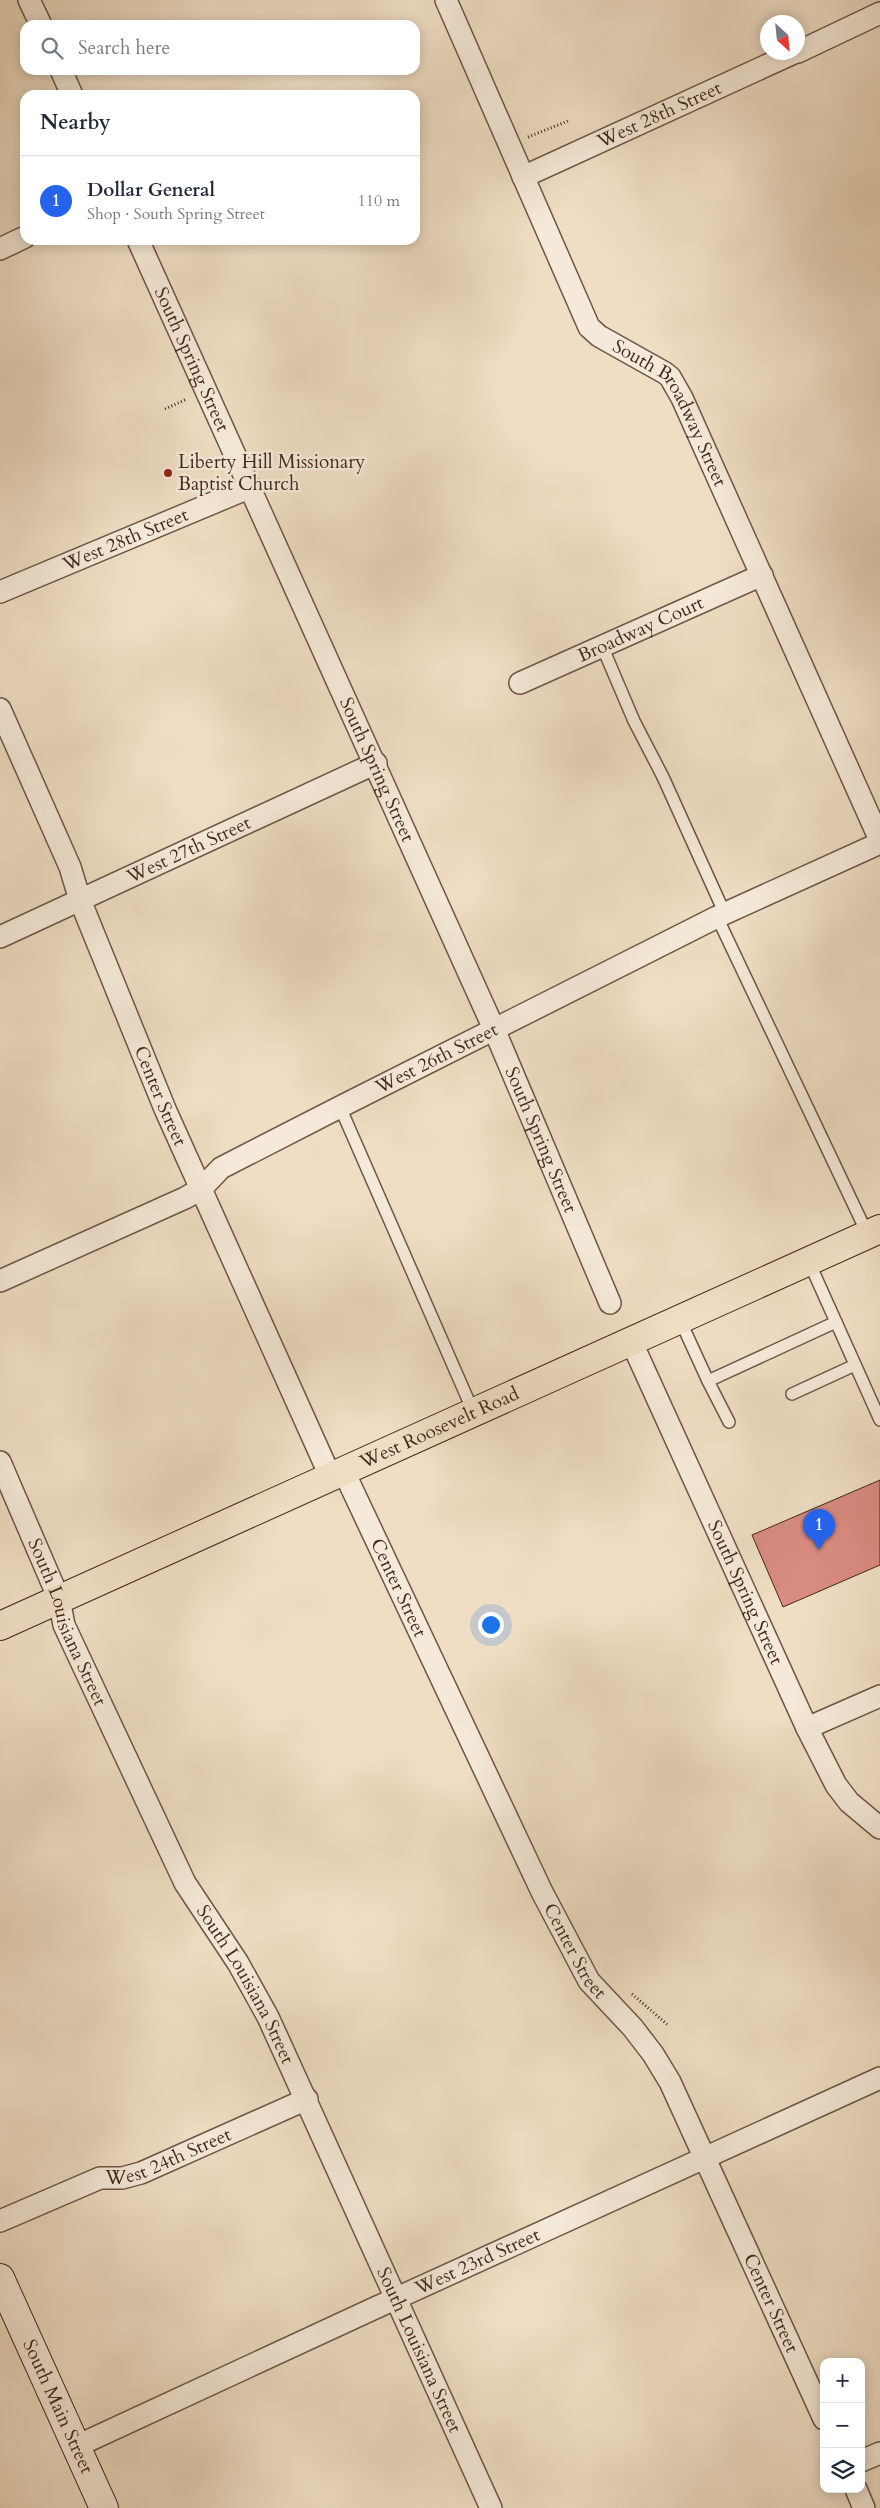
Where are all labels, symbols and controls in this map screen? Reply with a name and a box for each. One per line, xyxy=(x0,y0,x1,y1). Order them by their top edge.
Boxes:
north arrow xyxy=(760,15,805,60)
search box xyxy=(20,20,420,75)
icon: search xyxy=(38,34,66,62)
text: Search here xyxy=(78,35,170,61)
street label: West 28th Street xyxy=(592,75,726,155)
text: Nearby xyxy=(40,108,111,137)
text: Dollar General xyxy=(87,177,215,203)
text: 1 xyxy=(52,190,60,212)
text: 110 m xyxy=(358,190,400,212)
text: Shop · South Spring Street xyxy=(87,203,265,225)
street label: South Spring Street xyxy=(148,283,236,436)
street label: South Broadway Street xyxy=(608,333,733,491)
place label: Liberty Hill Missionary Baptist Church xyxy=(178,449,365,497)
marker: Liberty Hill Missionary Baptist Church xyxy=(162,467,174,479)
street label: West 28th Street xyxy=(58,502,192,578)
street label: Broadway Court xyxy=(573,590,708,669)
street label: South Spring Street xyxy=(333,693,421,846)
street label: West 27th Street xyxy=(122,810,255,890)
street label: West 26th Street xyxy=(370,1017,502,1101)
street label: Center Street xyxy=(128,1042,193,1150)
street label: South Spring Street xyxy=(499,1063,583,1217)
street label: West Roosevelt Road xyxy=(355,1381,523,1475)
pin: 1 xyxy=(803,1509,835,1550)
street label: South Spring Street xyxy=(701,1516,790,1669)
street label: South Louisiana Street xyxy=(21,1534,113,1710)
street label: Center Street xyxy=(364,1534,433,1641)
your location xyxy=(478,1612,504,1638)
street label: Center Street xyxy=(537,1899,612,2005)
street label: South Louisiana Street xyxy=(190,1900,301,2068)
street label: West 24th Street xyxy=(104,2121,235,2191)
street label: West 23rd Street xyxy=(410,2222,544,2301)
street label: Center Street xyxy=(737,2249,805,2357)
street label: South Louisiana Street xyxy=(370,2263,468,2437)
street label: South Main Street xyxy=(16,2335,100,2478)
map controls xyxy=(820,2358,865,2493)
button: + xyxy=(820,2358,865,2403)
button: − xyxy=(820,2403,865,2448)
button: layers xyxy=(820,2448,865,2493)

